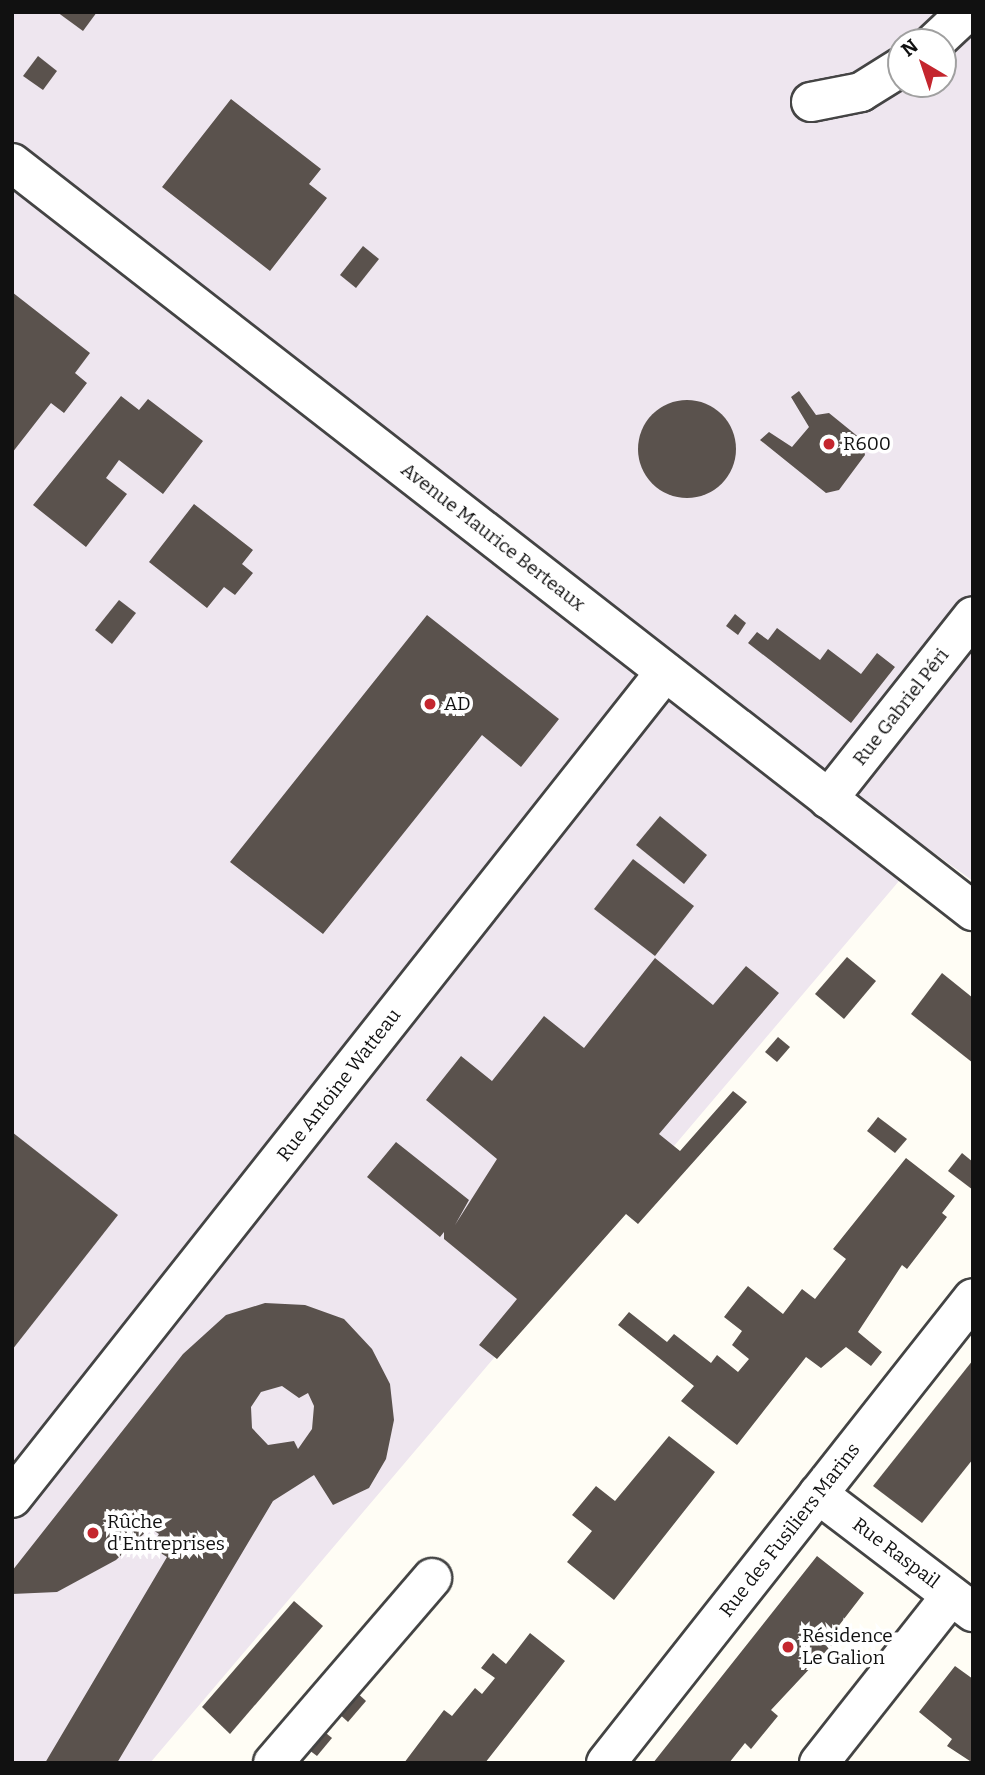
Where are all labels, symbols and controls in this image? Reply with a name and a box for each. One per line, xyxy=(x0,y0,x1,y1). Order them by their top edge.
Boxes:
north arrow xyxy=(887,28,957,98)
text: N xyxy=(897,34,923,61)
place label: R600 xyxy=(843,433,891,455)
marker: R600 xyxy=(821,436,837,452)
street label: Avenue Maurice Berteaux xyxy=(396,458,590,616)
street label: Rue Gabriel Péri xyxy=(848,644,954,770)
place label: AD xyxy=(444,693,471,715)
marker: AD xyxy=(422,696,438,712)
street label: Rue Antoine Watteau xyxy=(272,1004,406,1166)
street label: Rue des Fusiliers Marins xyxy=(715,1439,865,1621)
place label: Rûche d'Entreprises xyxy=(107,1511,225,1555)
street label: Rue Raspail xyxy=(848,1513,944,1593)
marker: Rûche d'Entreprises xyxy=(85,1525,101,1541)
place label: Résidence Le Galion xyxy=(802,1625,893,1669)
marker: Résidence Le Galion xyxy=(780,1639,796,1655)

